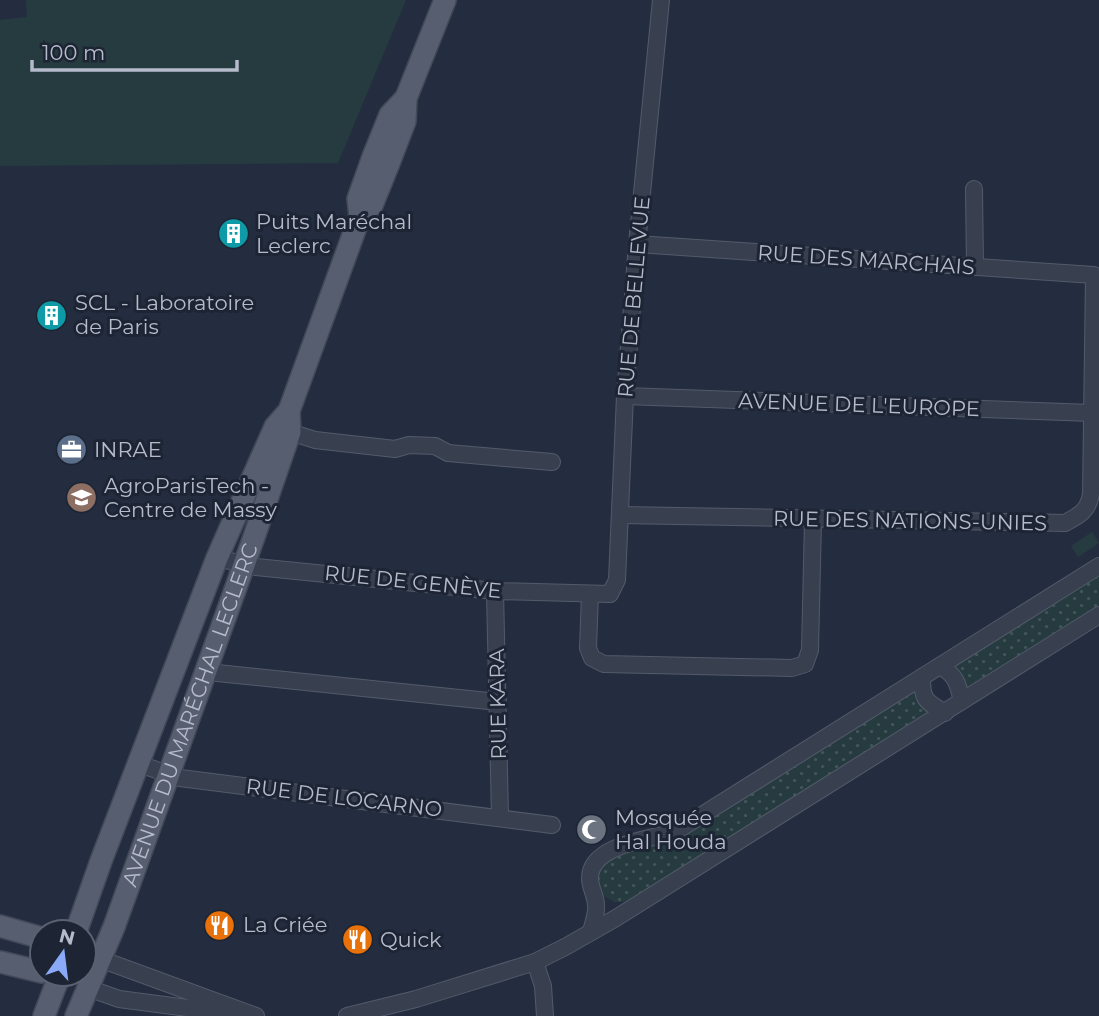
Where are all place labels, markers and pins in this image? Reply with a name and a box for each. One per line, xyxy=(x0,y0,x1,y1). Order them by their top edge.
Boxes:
place label: Puits Maréchal Leclerc xyxy=(256,209,412,258)
building icon: Puits Maréchal Leclerc xyxy=(216,217,250,251)
place label: SCL - Laboratoire de Paris xyxy=(75,290,254,339)
building icon: SCL - Laboratoire de Paris xyxy=(35,298,69,332)
office icon: INRAE xyxy=(54,433,88,467)
place label: INRAE xyxy=(94,437,162,462)
place label: AgroParisTech - Centre de Massy xyxy=(104,473,278,522)
school or university icon: AgroParisTech - Centre de Massy xyxy=(64,481,98,515)
place label: Mosquée Hal Houda xyxy=(615,805,727,854)
mosque icon: Mosquée Hal Houda xyxy=(575,813,609,847)
restaurant icon: La Criée xyxy=(203,908,237,942)
place label: La Criée xyxy=(243,912,327,937)
restaurant icon: Quick xyxy=(340,923,374,957)
place label: Quick xyxy=(380,927,442,952)

